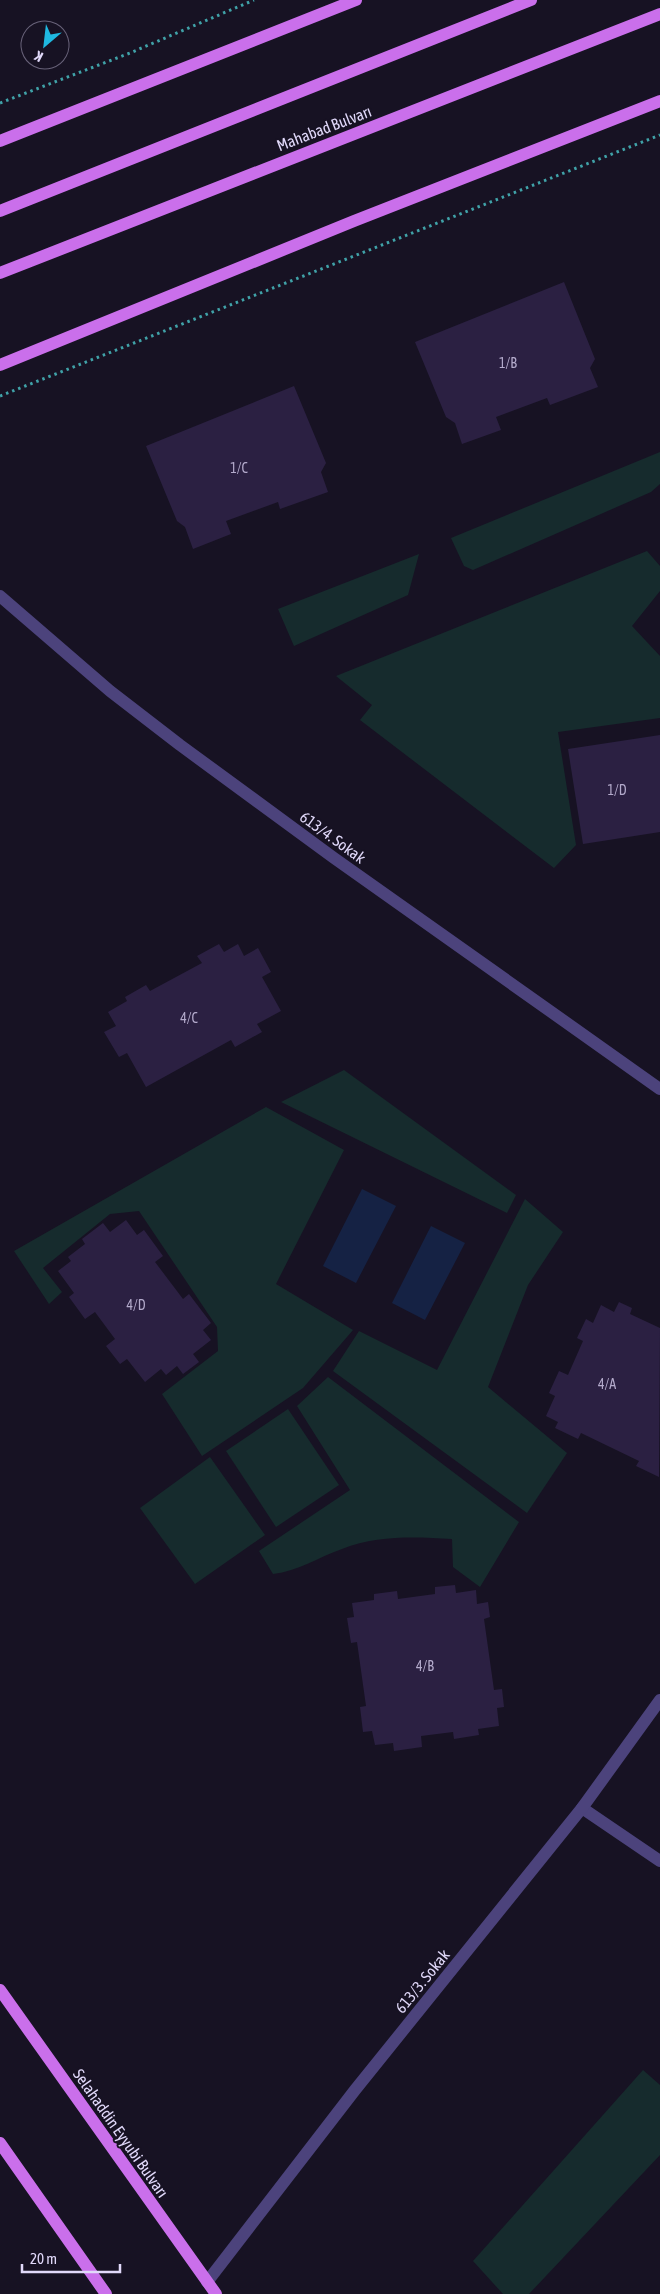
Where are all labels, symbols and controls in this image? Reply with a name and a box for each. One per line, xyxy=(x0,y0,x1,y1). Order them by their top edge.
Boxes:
north arrow xyxy=(20,20,70,70)
text: K xyxy=(32,48,46,65)
street label: Mahabad Bulvarı xyxy=(274,102,374,154)
house number: 1/B xyxy=(499,355,517,371)
house number: 1/C xyxy=(230,460,248,476)
house number: 1/D xyxy=(607,782,627,798)
street label: 613/4. Sokak xyxy=(297,807,369,867)
house number: 4/C xyxy=(180,1010,198,1026)
house number: 4/D xyxy=(126,1297,146,1313)
house number: 4/A xyxy=(598,1376,616,1392)
house number: 4/B xyxy=(416,1658,434,1674)
street label: 613/3. Sokak xyxy=(391,1946,453,2016)
street label: Selahaddin Eyyubi Bulvarı xyxy=(69,2065,172,2201)
scale bar xyxy=(22,2242,120,2274)
text: 20 m xyxy=(30,2250,57,2267)

